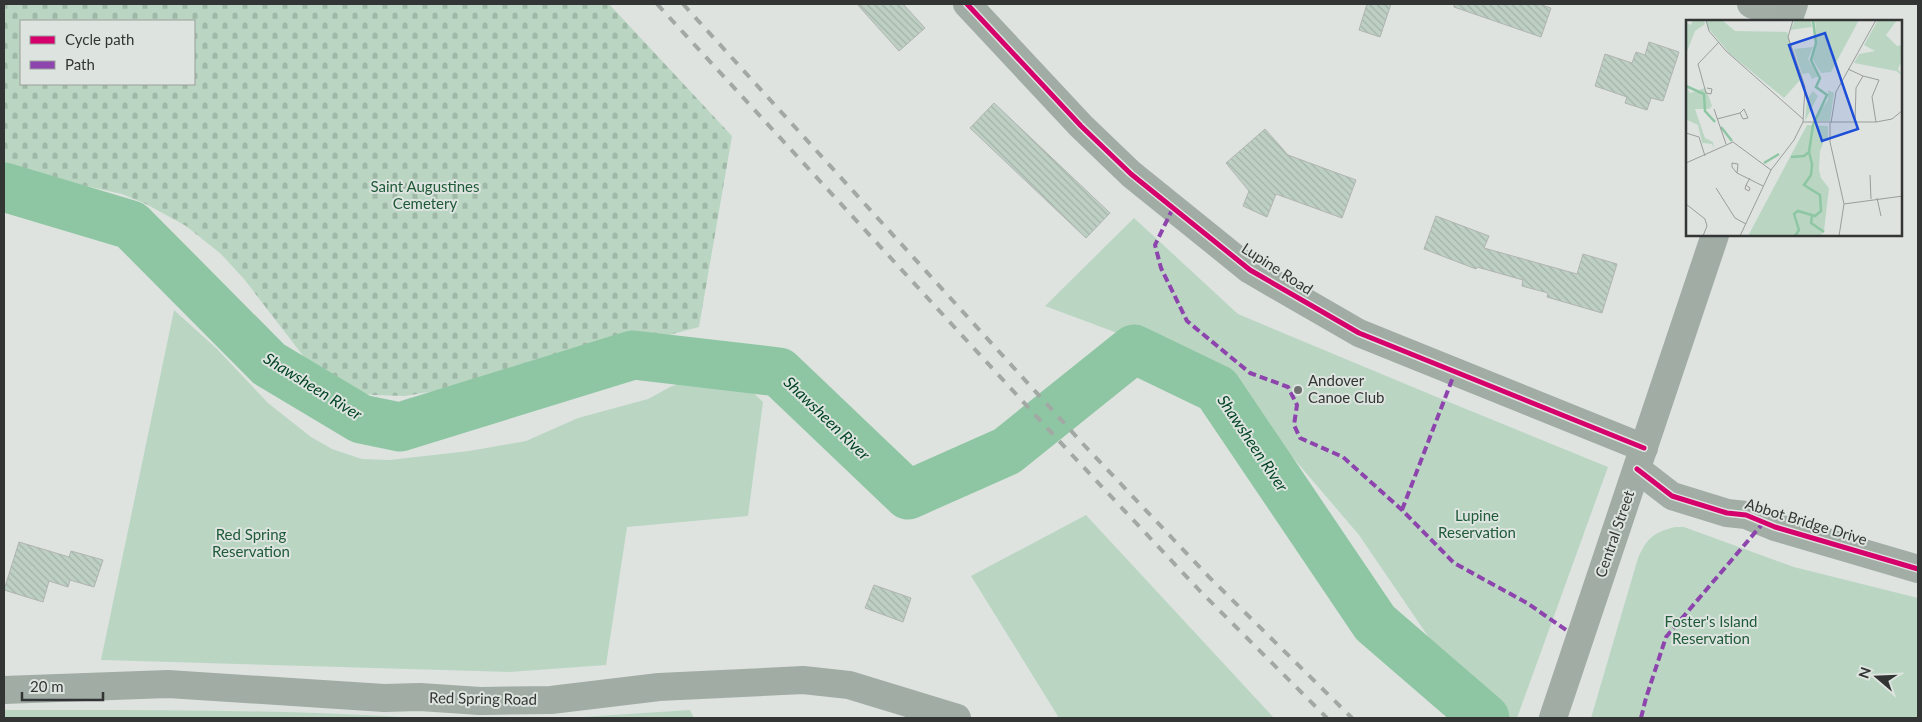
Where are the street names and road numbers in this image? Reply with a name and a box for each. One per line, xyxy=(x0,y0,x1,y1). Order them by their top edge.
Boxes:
street label: Lupine Road xyxy=(1239,239,1316,298)
street label: Central Street xyxy=(1591,487,1638,580)
street label: Abbot Bridge Drive xyxy=(1743,494,1870,548)
street label: Red Spring Road xyxy=(429,688,537,708)

